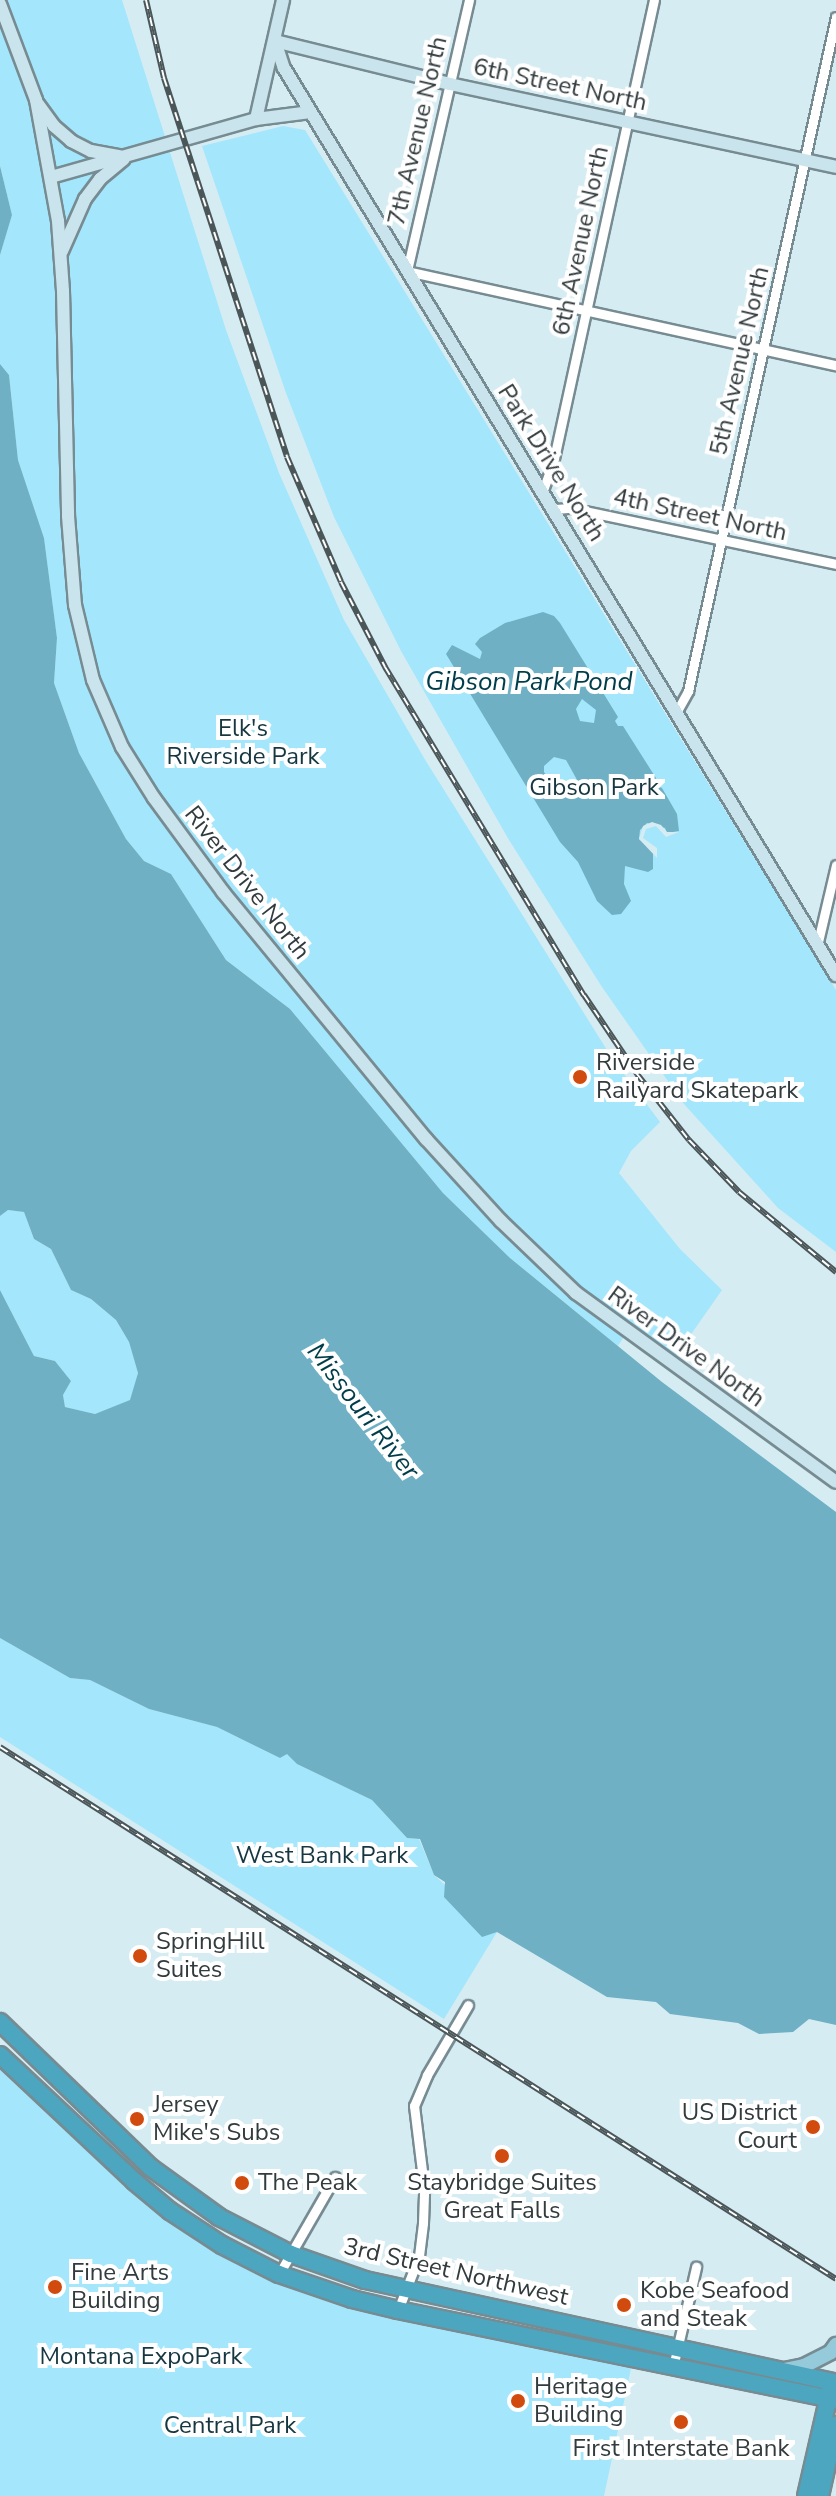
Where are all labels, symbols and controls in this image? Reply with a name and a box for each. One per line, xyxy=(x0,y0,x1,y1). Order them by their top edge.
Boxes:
street label: 7th Avenue North xyxy=(382,34,454,228)
street label: 6th Street North xyxy=(471,53,649,117)
street label: 6th Avenue North xyxy=(547,144,615,338)
street label: 5th Avenue North xyxy=(704,264,776,458)
street label: Park Drive North xyxy=(491,379,611,547)
street label: 4th Street North xyxy=(611,483,789,547)
water label: Gibson Park Pond xyxy=(425,666,633,698)
park label: Elk's Riverside Park xyxy=(166,715,320,771)
park label: Gibson Park xyxy=(529,774,659,802)
street label: River Drive North xyxy=(178,801,316,965)
place label: Riverside Railyard Skatepark xyxy=(596,1049,798,1105)
marker: Riverside Railyard Skatepark xyxy=(571,1068,589,1086)
street label: River Drive North xyxy=(602,1280,770,1414)
water label: Missouri River xyxy=(300,1337,426,1485)
park label: West Bank Park xyxy=(236,1842,408,1870)
place label: SpringHill Suites xyxy=(156,1928,265,1984)
marker: SpringHill Suites xyxy=(131,1947,149,1965)
place label: Jersey Mike's Subs xyxy=(153,2091,280,2147)
place label: US District Court xyxy=(682,2099,797,2155)
marker: Jersey Mike's Subs xyxy=(128,2110,146,2128)
marker: US District Court xyxy=(804,2118,822,2136)
marker: Staybridge Suites Great Falls xyxy=(493,2147,511,2165)
place label: The Peak xyxy=(258,2169,357,2197)
place label: Staybridge Suites Great Falls xyxy=(407,2169,597,2225)
marker: The Peak xyxy=(233,2174,251,2192)
street label: 3rd Street Northwest xyxy=(341,2232,571,2312)
place label: Fine Arts Building xyxy=(71,2259,169,2315)
place label: Kobe Seafood and Steak xyxy=(640,2277,790,2333)
marker: Fine Arts Building xyxy=(46,2278,64,2296)
marker: Kobe Seafood and Steak xyxy=(615,2296,633,2314)
park label: Montana ExpoPark xyxy=(40,2343,242,2371)
place label: Heritage Building xyxy=(534,2373,627,2429)
marker: Heritage Building xyxy=(509,2392,527,2410)
park label: Central Park xyxy=(164,2412,296,2440)
marker: First Interstate Bank xyxy=(672,2413,690,2431)
place label: First Interstate Bank xyxy=(573,2435,789,2463)

